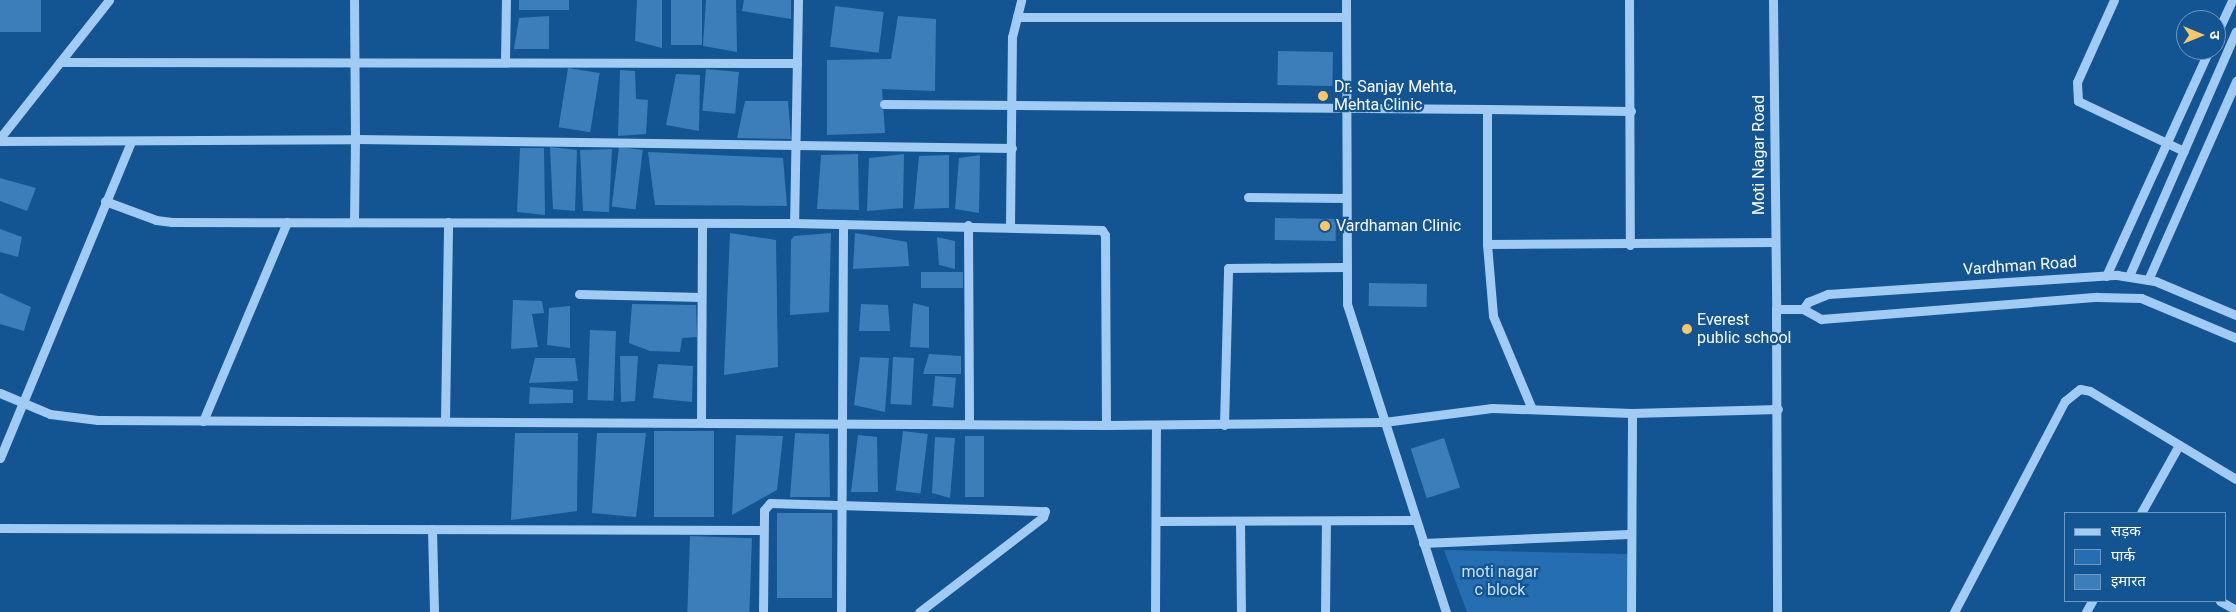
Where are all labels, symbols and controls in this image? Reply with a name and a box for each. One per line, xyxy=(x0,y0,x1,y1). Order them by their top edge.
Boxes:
north arrow xyxy=(2176,10,2226,60)
text: उ xyxy=(2207,31,2223,39)
place label: Dr. Sanjay Mehta, Mehta Clinic xyxy=(1334,77,1456,115)
marker: Dr. Sanjay Mehta, Mehta Clinic xyxy=(1316,89,1330,103)
street label: Moti Nagar Road xyxy=(1749,95,1769,215)
place label: Vardhaman Clinic xyxy=(1336,216,1461,236)
marker: Vardhaman Clinic xyxy=(1318,219,1332,233)
street label: Vardhman Road xyxy=(1963,252,2077,280)
place label: Everest public school xyxy=(1697,310,1791,348)
marker: Everest public school xyxy=(1681,323,1693,335)
legend xyxy=(2064,512,2226,602)
text: सड़क xyxy=(2111,522,2141,540)
text: पार्क xyxy=(2111,547,2135,565)
park label: moti nagar c block xyxy=(1462,562,1538,600)
text: इमारत xyxy=(2111,572,2146,590)

